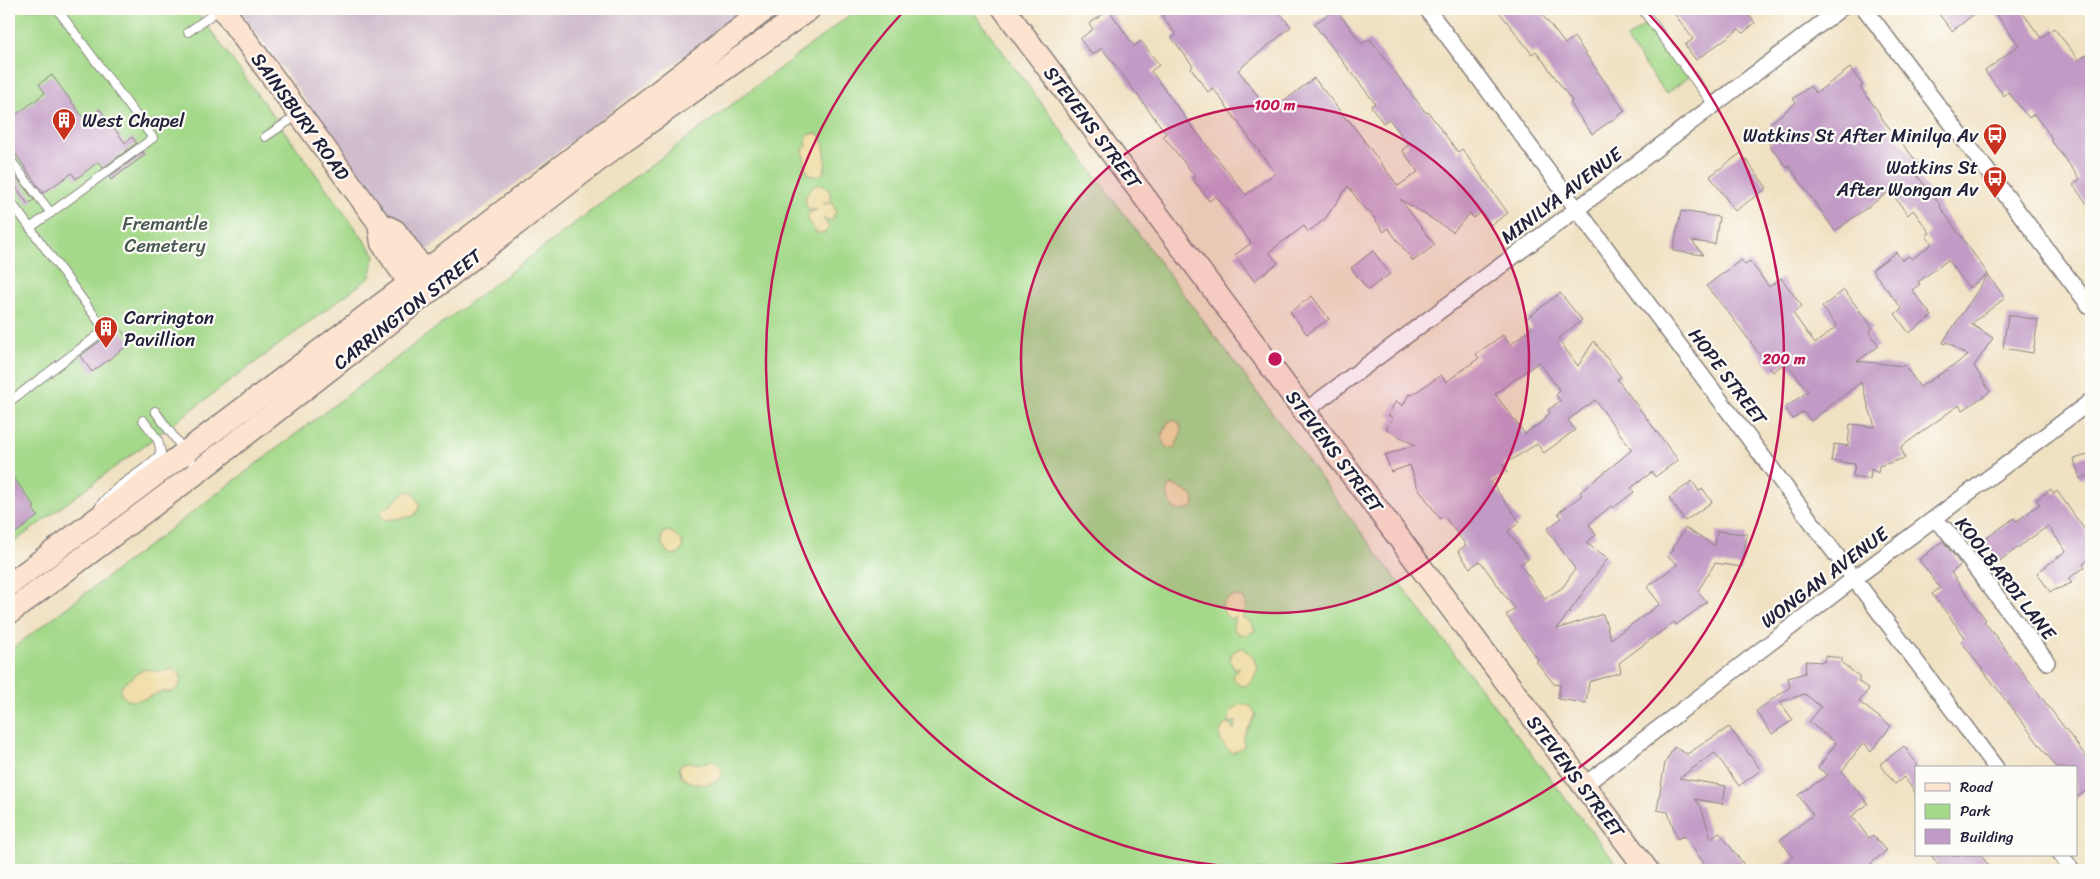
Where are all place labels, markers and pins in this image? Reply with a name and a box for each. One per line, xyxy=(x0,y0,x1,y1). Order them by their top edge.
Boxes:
place label: West Chapel xyxy=(82,104,185,137)
building icon: West Chapel xyxy=(51,107,77,141)
place label: Watkins St After Minilya Av xyxy=(1743,119,1979,152)
bus stop icon: Watkins St After Minilya Av xyxy=(1982,122,2008,156)
place label: Watkins St After Wongan Av xyxy=(1836,151,1979,206)
bus stop icon: Watkins St After Wongan Av xyxy=(1982,165,2008,199)
place label: Carrington Pavillion xyxy=(124,301,214,356)
building icon: Carrington Pavillion xyxy=(93,315,119,349)
centre of rings xyxy=(1266,350,1284,368)

